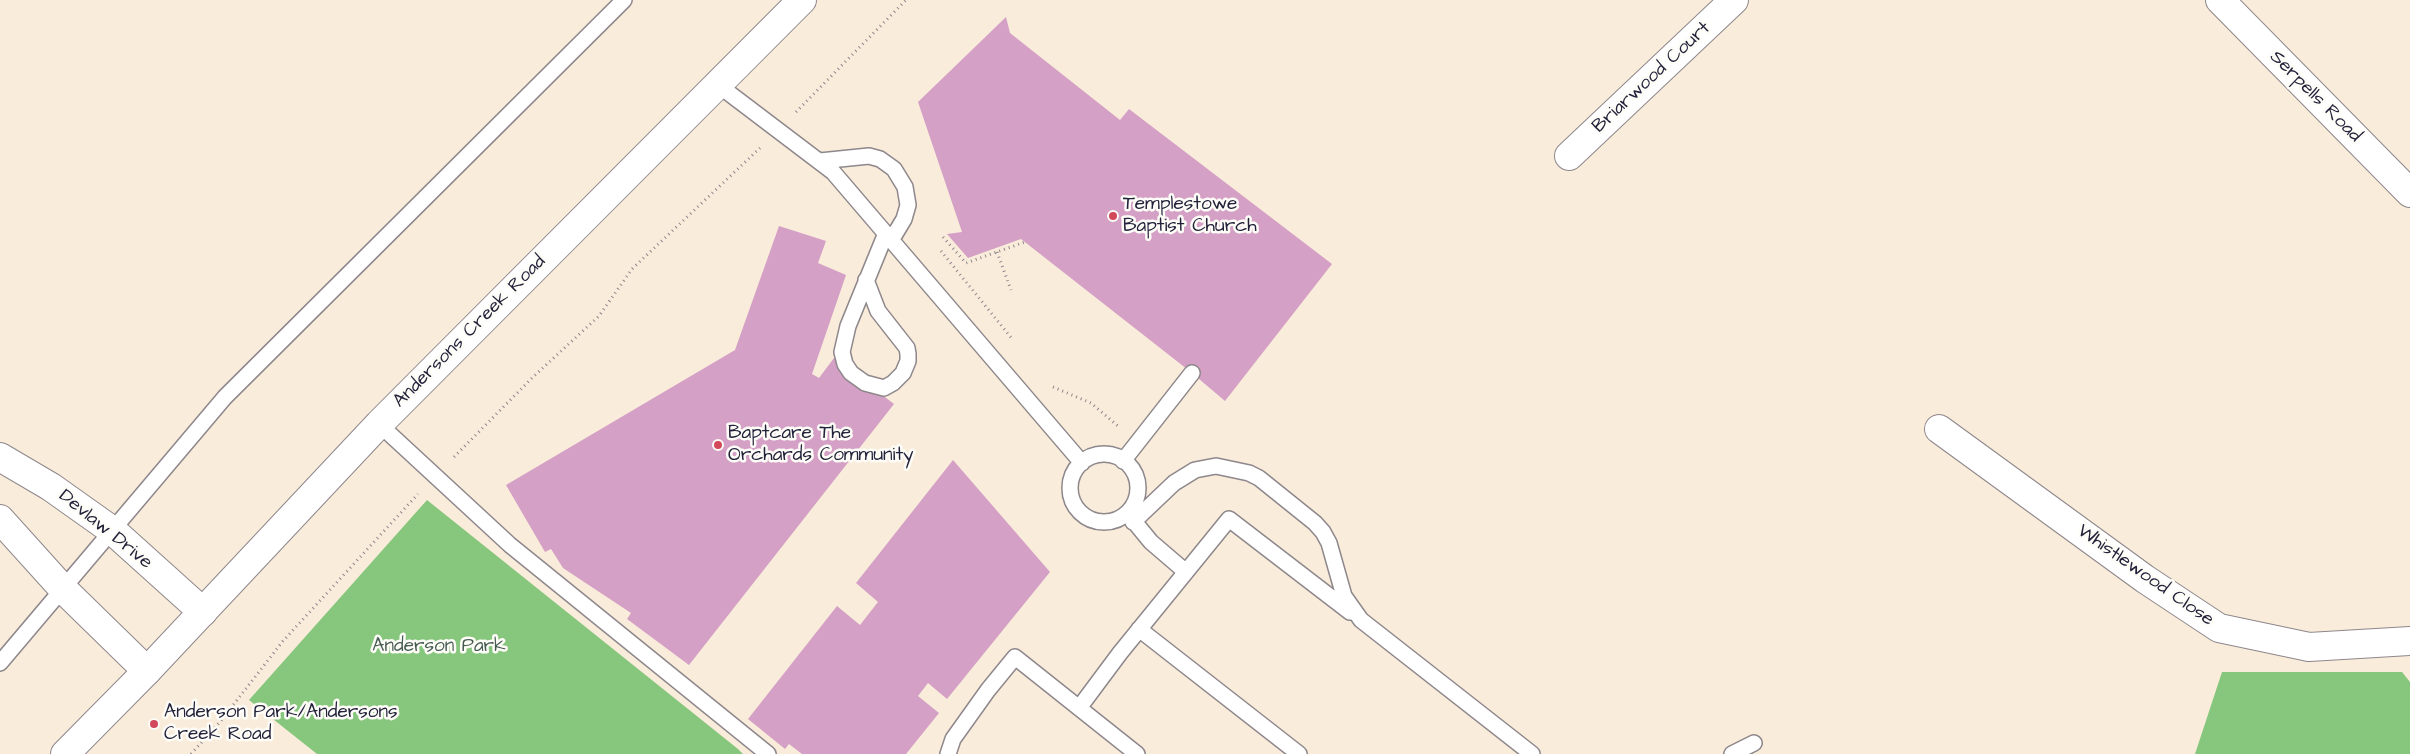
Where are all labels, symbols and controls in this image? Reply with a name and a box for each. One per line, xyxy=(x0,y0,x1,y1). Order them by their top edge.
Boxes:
street label: Briarwood Court xyxy=(1588,17,1716,139)
street label: Serpells Road xyxy=(2264,46,2366,148)
place label: Templestowe Baptist Church xyxy=(1123,194,1257,238)
marker: Templestowe Baptist Church xyxy=(1107,210,1119,222)
street label: Andersons Creek Road xyxy=(389,251,551,413)
place label: Baptcare The Orchards Community xyxy=(728,423,914,467)
marker: Baptcare The Orchards Community xyxy=(712,439,724,451)
street label: Devlaw Drive xyxy=(54,485,156,575)
street label: Whistlewood Close xyxy=(2072,520,2218,632)
park label: Anderson Park xyxy=(372,636,506,658)
place label: Anderson Park/Andersons Creek Road xyxy=(164,702,398,746)
marker: Anderson Park/Andersons Creek Road xyxy=(148,718,160,730)

